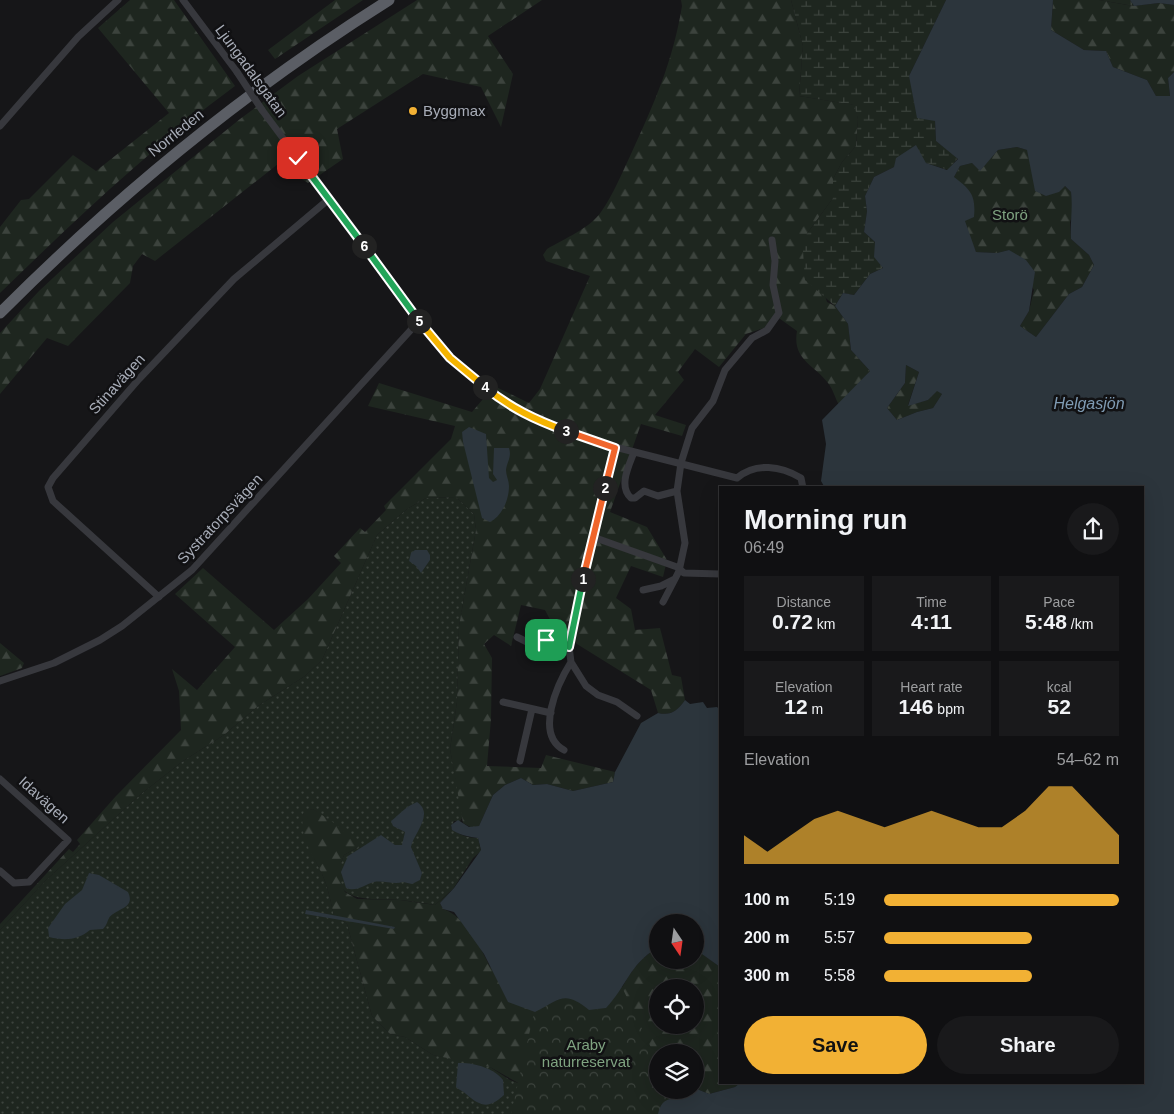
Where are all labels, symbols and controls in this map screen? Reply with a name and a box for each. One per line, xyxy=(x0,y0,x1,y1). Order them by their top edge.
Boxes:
street label: Ljungadalsgatan xyxy=(212,21,291,120)
place label: Byggmax xyxy=(423,102,486,119)
street label: Norrleden xyxy=(145,105,207,160)
marker: Byggmax xyxy=(407,105,419,117)
pin xyxy=(277,137,319,179)
icon: check xyxy=(284,144,312,172)
park label: Storö xyxy=(992,206,1028,223)
pin: 6 xyxy=(352,234,376,258)
text: 6 xyxy=(361,238,368,254)
pin: 5 xyxy=(406,308,432,334)
text: 5 xyxy=(416,313,423,329)
street label: Stinavägen xyxy=(85,350,148,417)
pin: 4 xyxy=(472,374,498,400)
text: 4 xyxy=(482,379,489,395)
water label: Helgasjön xyxy=(1053,395,1125,412)
pin: 3 xyxy=(554,418,578,444)
text: 3 xyxy=(563,423,570,439)
street label: Systratorpsvägen xyxy=(174,470,266,567)
pin: 2 xyxy=(592,476,618,500)
text: 2 xyxy=(602,480,609,496)
button: share xyxy=(1067,503,1119,555)
text: Morning run xyxy=(744,504,907,535)
text: 06:49 xyxy=(744,539,784,556)
pin: 1 xyxy=(570,566,596,592)
text: 1 xyxy=(580,571,587,587)
text: Distance xyxy=(777,594,831,610)
text: Time xyxy=(916,594,947,610)
text: Pace xyxy=(1043,594,1075,610)
text: 0.72 xyxy=(772,610,813,633)
text: 4:11 xyxy=(911,610,952,633)
text: 5:48 xyxy=(1025,610,1067,633)
text: km xyxy=(813,616,836,632)
text: /km xyxy=(1067,616,1093,632)
pin xyxy=(525,619,567,661)
icon: arrive xyxy=(532,626,560,654)
text: Elevation xyxy=(775,679,833,695)
text: Heart rate xyxy=(900,679,963,695)
text: kcal xyxy=(1047,679,1072,695)
text: 12 xyxy=(784,695,808,718)
text: 146 xyxy=(898,695,933,718)
text: 52 xyxy=(1047,695,1071,718)
text: m xyxy=(808,701,823,717)
text: bpm xyxy=(933,701,965,717)
text: Elevation xyxy=(744,751,810,768)
text: 54–62 m xyxy=(1057,751,1119,768)
street label: Idavägen xyxy=(16,773,73,827)
text: 100 m xyxy=(744,891,789,908)
text: 5:19 xyxy=(824,891,855,908)
north arrow xyxy=(649,914,704,969)
map controls xyxy=(649,914,704,1099)
text: 200 m xyxy=(744,929,789,946)
text: 5:57 xyxy=(824,929,855,946)
text: 300 m xyxy=(744,967,789,984)
text: 5:58 xyxy=(824,967,855,984)
button: locate xyxy=(649,979,704,1034)
button: Save xyxy=(744,1016,927,1074)
button: Share xyxy=(937,1016,1119,1074)
park label: Araby naturreservat xyxy=(542,1036,631,1070)
button: layers xyxy=(649,1044,704,1099)

